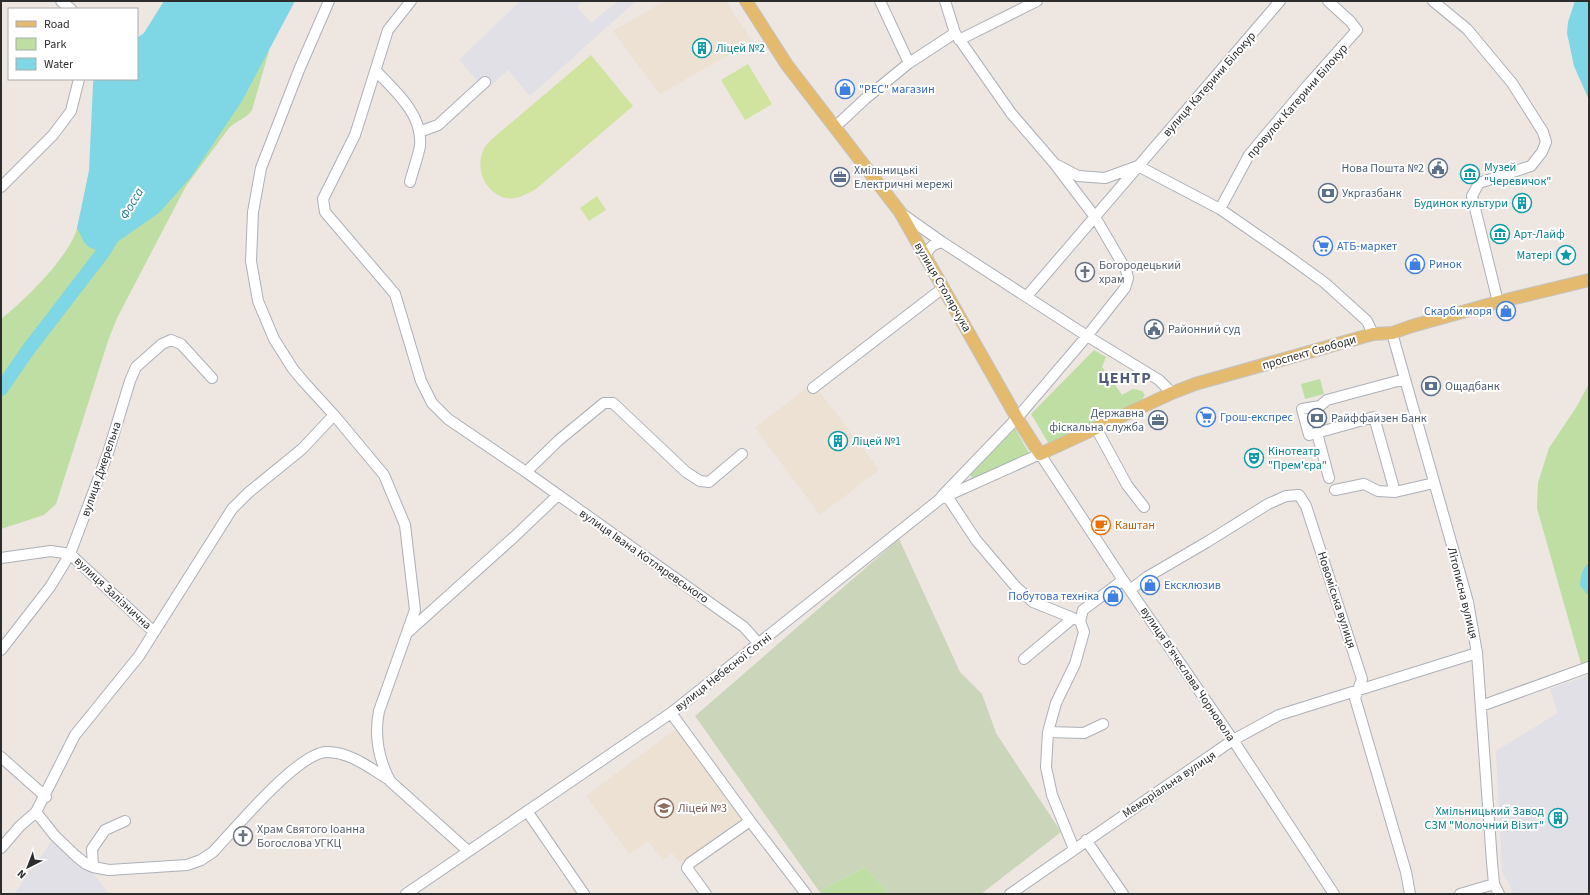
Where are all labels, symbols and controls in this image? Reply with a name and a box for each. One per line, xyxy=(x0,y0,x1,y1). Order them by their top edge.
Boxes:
legend xyxy=(8,8,138,80)
text: Road xyxy=(44,16,70,33)
street label: вулиця Катерини Білокур xyxy=(1159,28,1260,141)
text: Park xyxy=(44,36,66,53)
building icon: Ліцей №2 xyxy=(691,37,713,59)
place label: Ліцей №2 xyxy=(716,40,765,57)
street label: провулок Катерини Білокур xyxy=(1243,40,1352,162)
text: Water xyxy=(44,56,74,73)
shop icon: "РЕС" магазин xyxy=(834,78,856,100)
place label: "РЕС" магазин xyxy=(859,81,935,98)
public building icon: Нова Пошта №2 xyxy=(1427,157,1449,179)
place label: Музей "Черевичок" xyxy=(1484,159,1551,190)
place label: Нова Пошта №2 xyxy=(1342,160,1424,177)
place label: Хмільницькі Електричні мережі xyxy=(854,162,953,193)
museum icon: Музей "Черевичок" xyxy=(1459,163,1481,185)
office icon: Хмільницькі Електричні мережі xyxy=(829,166,851,188)
bank icon: Укргазбанк xyxy=(1317,182,1339,204)
water label: Фосса xyxy=(116,184,148,223)
place label: Укргазбанк xyxy=(1342,185,1402,202)
building icon: Будинок культури xyxy=(1511,192,1533,214)
place label: Будинок культури xyxy=(1414,195,1508,212)
museum icon: Арт-Лайф xyxy=(1489,223,1511,245)
place label: Арт-Лайф xyxy=(1514,226,1565,243)
supermarket icon: АТБ-маркет xyxy=(1312,235,1334,257)
place label: АТБ-маркет xyxy=(1337,238,1398,255)
street label: вулиця Столярчука xyxy=(910,239,975,335)
place icon: Матері xyxy=(1555,244,1577,266)
place label: Матері xyxy=(1516,247,1552,264)
shop icon: Ринок xyxy=(1404,253,1426,275)
place label: Ринок xyxy=(1429,256,1462,273)
place label: Богородецький храм xyxy=(1099,257,1181,288)
church icon: Богородецький храм xyxy=(1074,261,1096,283)
shop icon: Скарби моря xyxy=(1495,300,1517,322)
place label: Скарби моря xyxy=(1424,303,1492,320)
public building icon: Районний суд xyxy=(1143,318,1165,340)
place label: Районний суд xyxy=(1168,321,1241,338)
street label: проспект Свободи xyxy=(1260,331,1358,374)
district label: ЦЕНТР xyxy=(1098,367,1152,389)
bank icon: Ощадбанк xyxy=(1420,375,1442,397)
place label: Ощадбанк xyxy=(1445,378,1500,395)
place label: Державна фіскальна служба xyxy=(1049,405,1144,436)
supermarket icon: Грош-експрес xyxy=(1195,406,1217,428)
bank icon: Райффайзен Банк xyxy=(1306,407,1328,429)
office icon: Державна фіскальна служба xyxy=(1147,409,1169,431)
place label: Грош-експрес xyxy=(1220,409,1294,426)
place label: Райффайзен Банк xyxy=(1331,410,1427,427)
street label: вулиця Джерельна xyxy=(77,419,126,519)
building icon: Ліцей №1 xyxy=(827,430,849,452)
place label: Ліцей №1 xyxy=(852,433,901,450)
place label: Кінотеатр "Прем'єра" xyxy=(1268,443,1327,474)
theatre icon: Кінотеатр "Прем'єра" xyxy=(1243,447,1265,469)
street label: вулиця Івана Котляревського xyxy=(576,505,712,608)
cafe icon: Каштан xyxy=(1090,514,1112,536)
place label: Каштан xyxy=(1115,517,1155,534)
street label: Літописна вулиця xyxy=(1443,545,1482,641)
street label: Новоміська вулиця xyxy=(1313,550,1360,651)
street label: вулиця Залізнична xyxy=(70,553,155,634)
shop icon: Ексклюзив xyxy=(1139,574,1161,596)
place label: Ексклюзив xyxy=(1164,577,1221,594)
shop icon: Побутова техніка xyxy=(1102,585,1124,607)
place label: Побутова техніка xyxy=(1008,588,1099,605)
street label: вулиця В'ячеслава Чорновола xyxy=(1136,604,1239,745)
street label: вулиця Небесної Сотні xyxy=(671,629,775,716)
street label: Меморіальна вулиця xyxy=(1119,747,1219,822)
school or university icon: Ліцей №3 xyxy=(653,797,675,819)
place label: Ліцей №3 xyxy=(678,800,727,817)
place label: Хмільницький Завод СЗМ "Молочний Візит" xyxy=(1425,803,1545,834)
building icon: Хмільницький Завод СЗМ "Молочний Візит" xyxy=(1547,807,1569,829)
place label: Храм Святого Іоанна Богослова УГКЦ xyxy=(257,821,365,852)
church icon: Храм Святого Іоанна Богослова УГКЦ xyxy=(232,825,254,847)
north arrow xyxy=(8,847,48,887)
text: N xyxy=(14,866,29,882)

